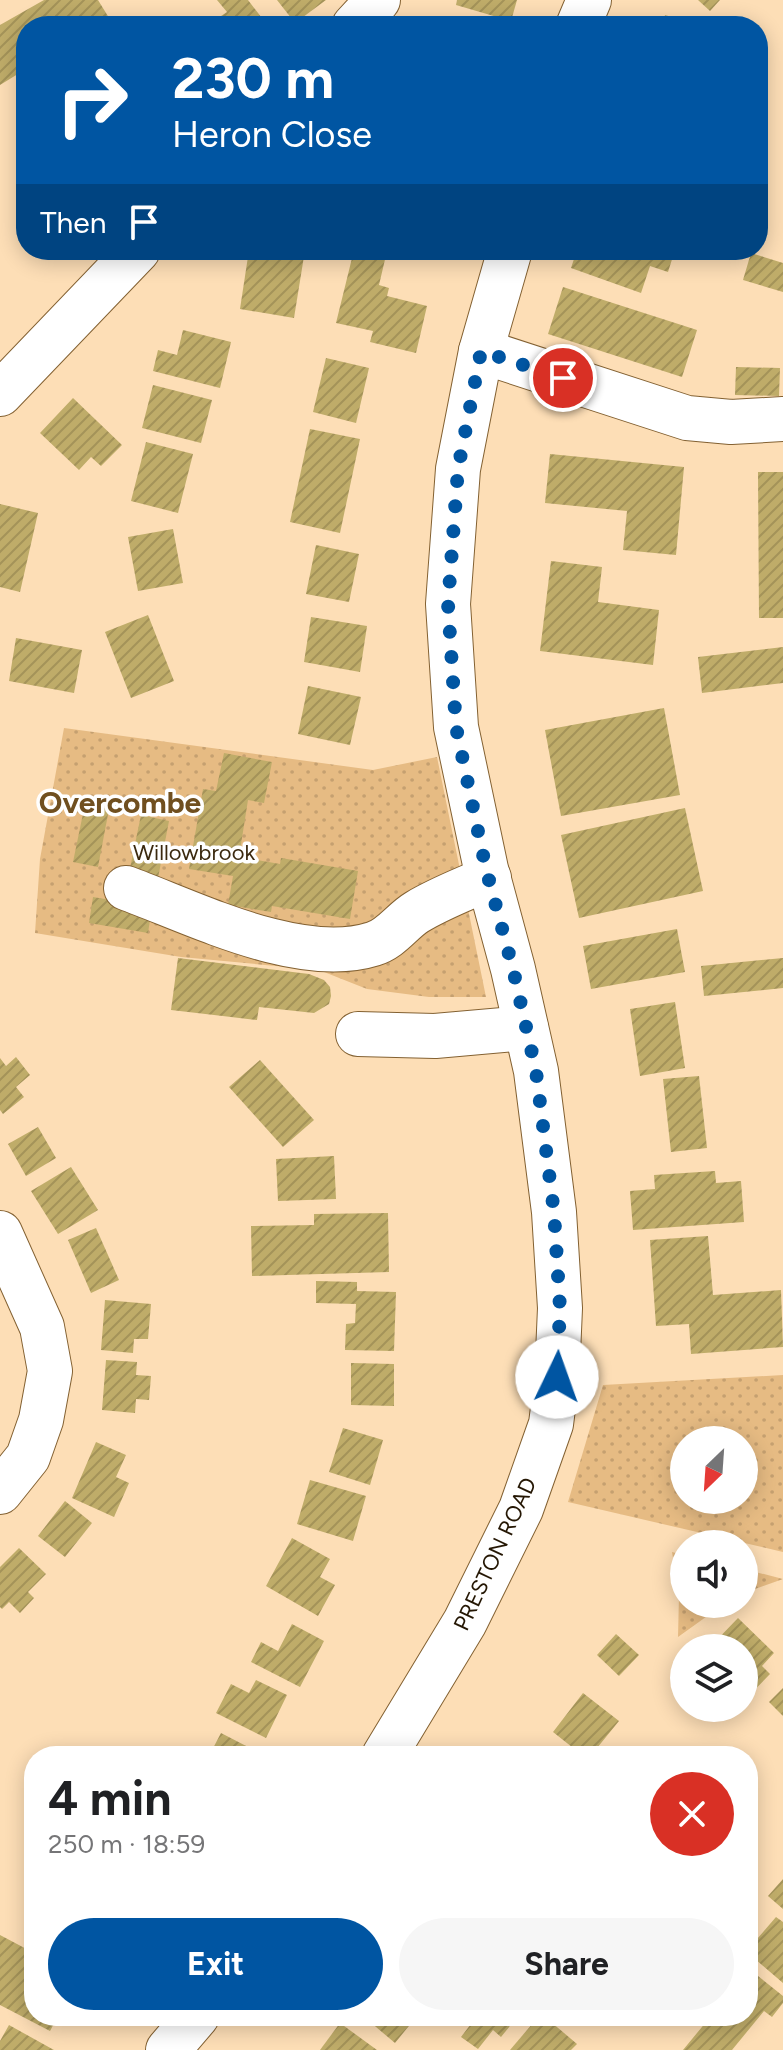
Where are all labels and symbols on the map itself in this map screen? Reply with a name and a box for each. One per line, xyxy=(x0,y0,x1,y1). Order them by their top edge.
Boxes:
pin xyxy=(529,344,597,412)
district label: Overcombe xyxy=(39,784,202,821)
park label: Willowbrook xyxy=(133,839,255,866)
position arrow xyxy=(515,1335,599,1419)
north arrow xyxy=(670,1426,758,1514)
street label: PRESTON ROAD xyxy=(448,1473,542,1635)

